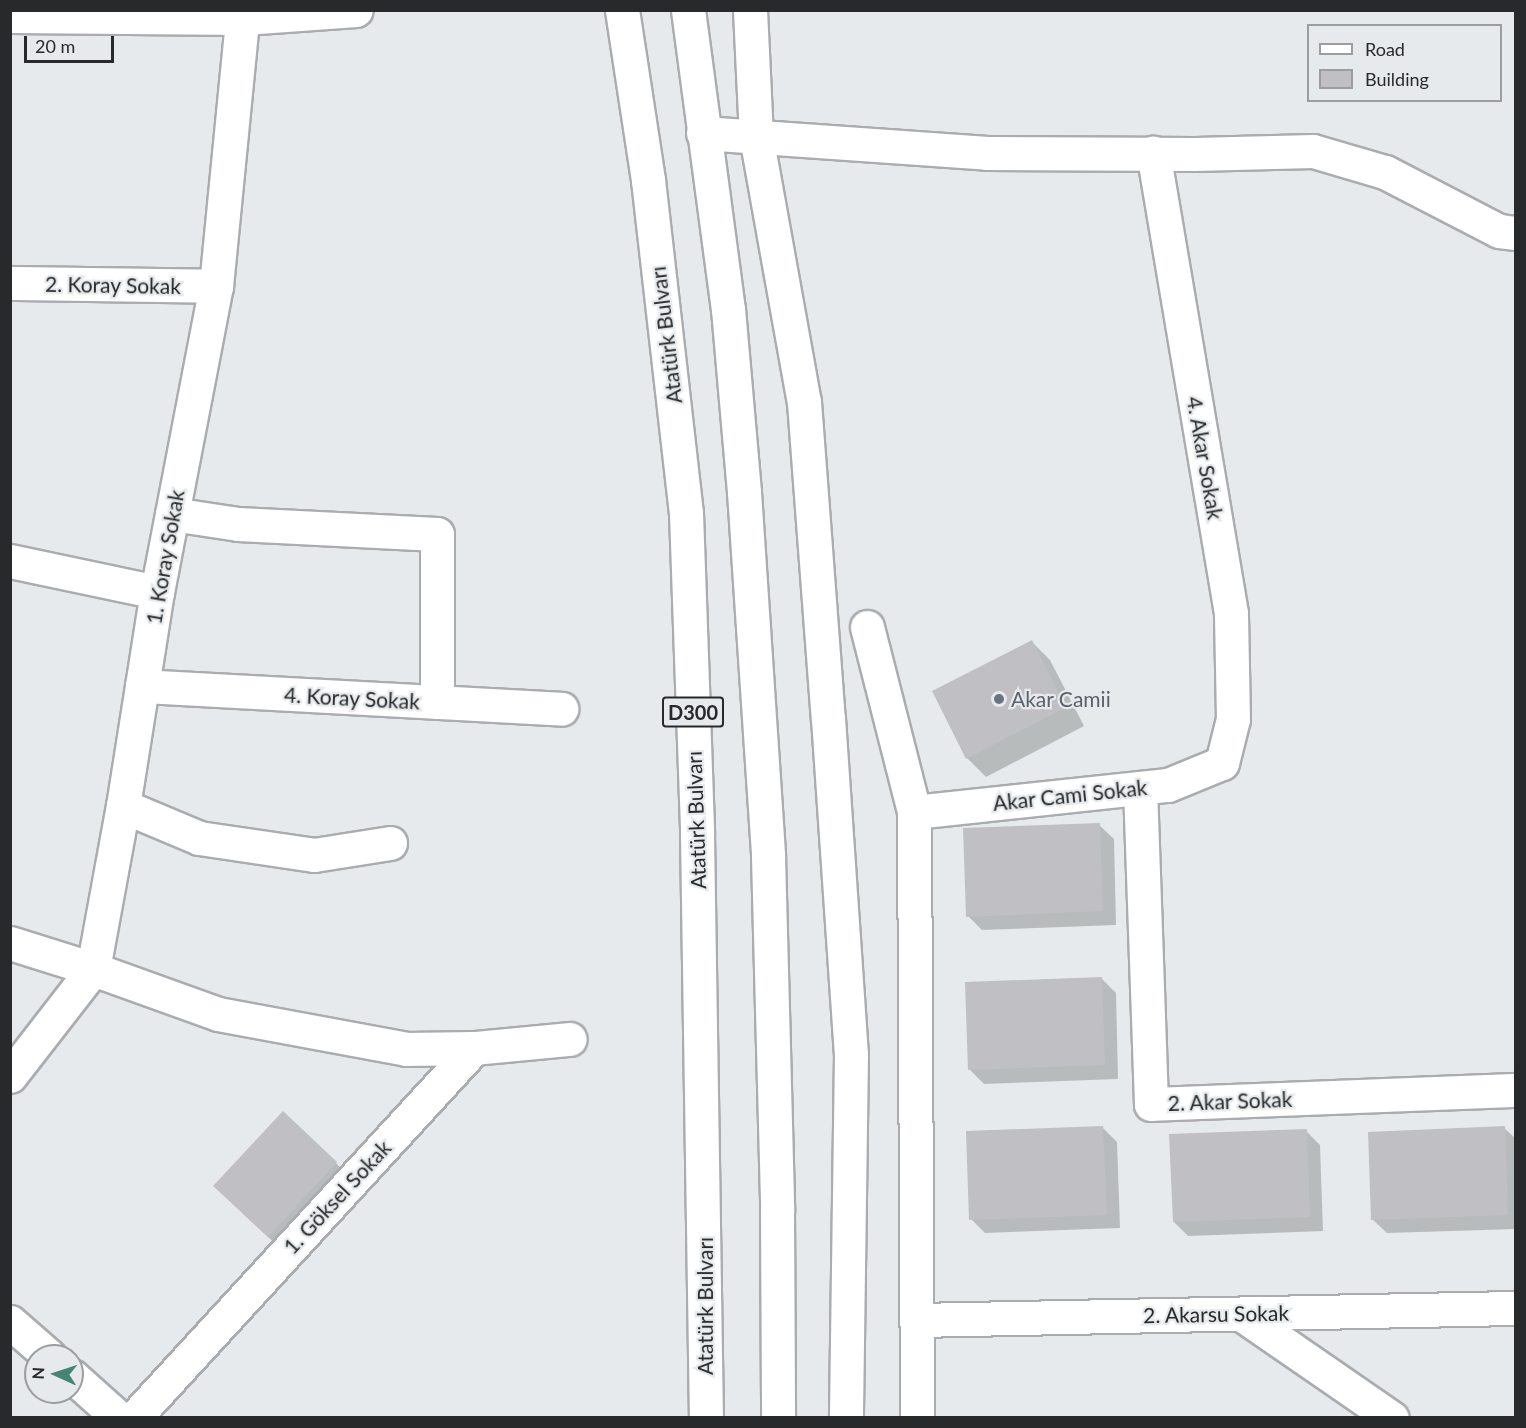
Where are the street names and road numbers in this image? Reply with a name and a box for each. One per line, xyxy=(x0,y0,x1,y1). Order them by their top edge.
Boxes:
street label: Atatürk Bulvarı xyxy=(645,265,687,405)
street label: 2. Koray Sokak xyxy=(45,271,181,299)
street label: 4. Akar Sokak xyxy=(1182,394,1228,522)
street label: 1. Koray Sokak xyxy=(141,488,189,626)
street label: 4. Koray Sokak xyxy=(283,682,421,714)
road number: D300 xyxy=(662,695,724,729)
street label: Atatürk Bulvarı xyxy=(681,751,711,889)
street label: Akar Cami Sokak xyxy=(991,774,1149,816)
street label: 2. Akar Sokak xyxy=(1167,1086,1293,1116)
street label: 1. Göksel Sokak xyxy=(278,1135,396,1259)
street label: Atatürk Bulvarı xyxy=(692,1237,718,1375)
street label: 2. Akarsu Sokak xyxy=(1143,1300,1289,1328)

